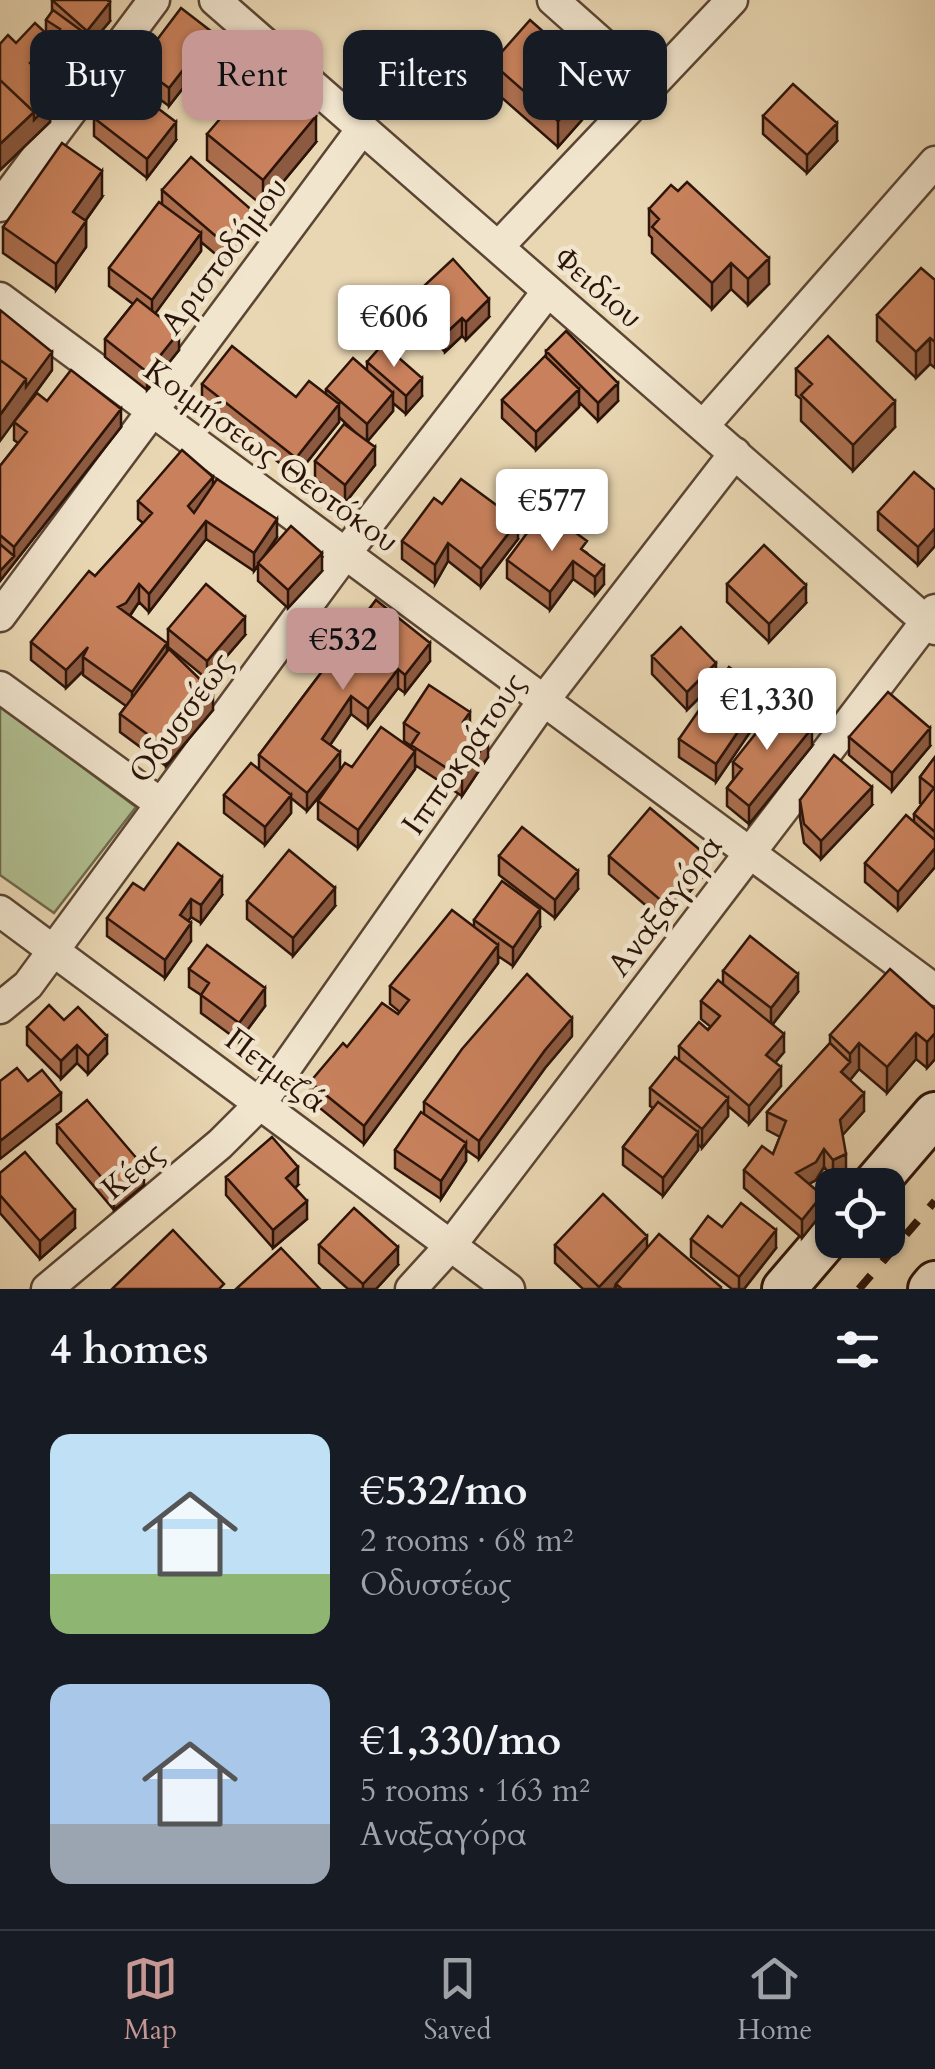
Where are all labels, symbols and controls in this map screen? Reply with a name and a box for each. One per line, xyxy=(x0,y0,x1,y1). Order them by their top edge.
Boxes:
chip: Buy xyxy=(30,30,162,120)
chip: Rent xyxy=(182,30,323,120)
chip: Filters xyxy=(343,30,503,120)
chip: New xyxy=(523,30,667,120)
street label: Αριστοδήμου xyxy=(150,168,298,344)
street label: Φειδίου xyxy=(544,237,652,339)
pin: €606 xyxy=(335,285,453,370)
text: €606 xyxy=(360,295,428,339)
street label: Κοιμήσεως Θεοτόκου xyxy=(135,349,407,563)
pin: €577 xyxy=(493,469,611,554)
text: €577 xyxy=(518,479,586,523)
pin: €532 xyxy=(284,608,402,693)
text: €532 xyxy=(309,618,377,662)
street label: Οδυσσέως xyxy=(119,644,243,792)
street label: Ιπποκράτους xyxy=(392,664,536,844)
pin: €1,330 xyxy=(686,668,848,753)
text: €1,330 xyxy=(720,678,814,722)
street label: Αναξαγόρα xyxy=(597,826,733,986)
street label: Πετμεζά xyxy=(216,1018,336,1124)
street label: Κέας xyxy=(92,1132,174,1210)
map controls xyxy=(815,1168,905,1258)
button: locate xyxy=(815,1168,905,1258)
text: 4 homes xyxy=(50,1321,208,1378)
icon: filters xyxy=(830,1322,885,1377)
text: €532/mo xyxy=(360,1462,528,1519)
icon: home xyxy=(130,1474,250,1594)
text: 2 rooms · 68 m² xyxy=(360,1519,573,1563)
text: Οδυσσέως xyxy=(360,1563,512,1607)
text: €1,330/mo xyxy=(360,1712,561,1769)
icon: home xyxy=(130,1724,250,1844)
text: 5 rooms · 163 m² xyxy=(360,1769,590,1813)
text: Αναξαγόρα xyxy=(360,1813,526,1857)
tab: Map xyxy=(123,1951,178,2049)
tab: Saved xyxy=(424,1951,491,2049)
tab: Home xyxy=(737,1951,812,2049)

